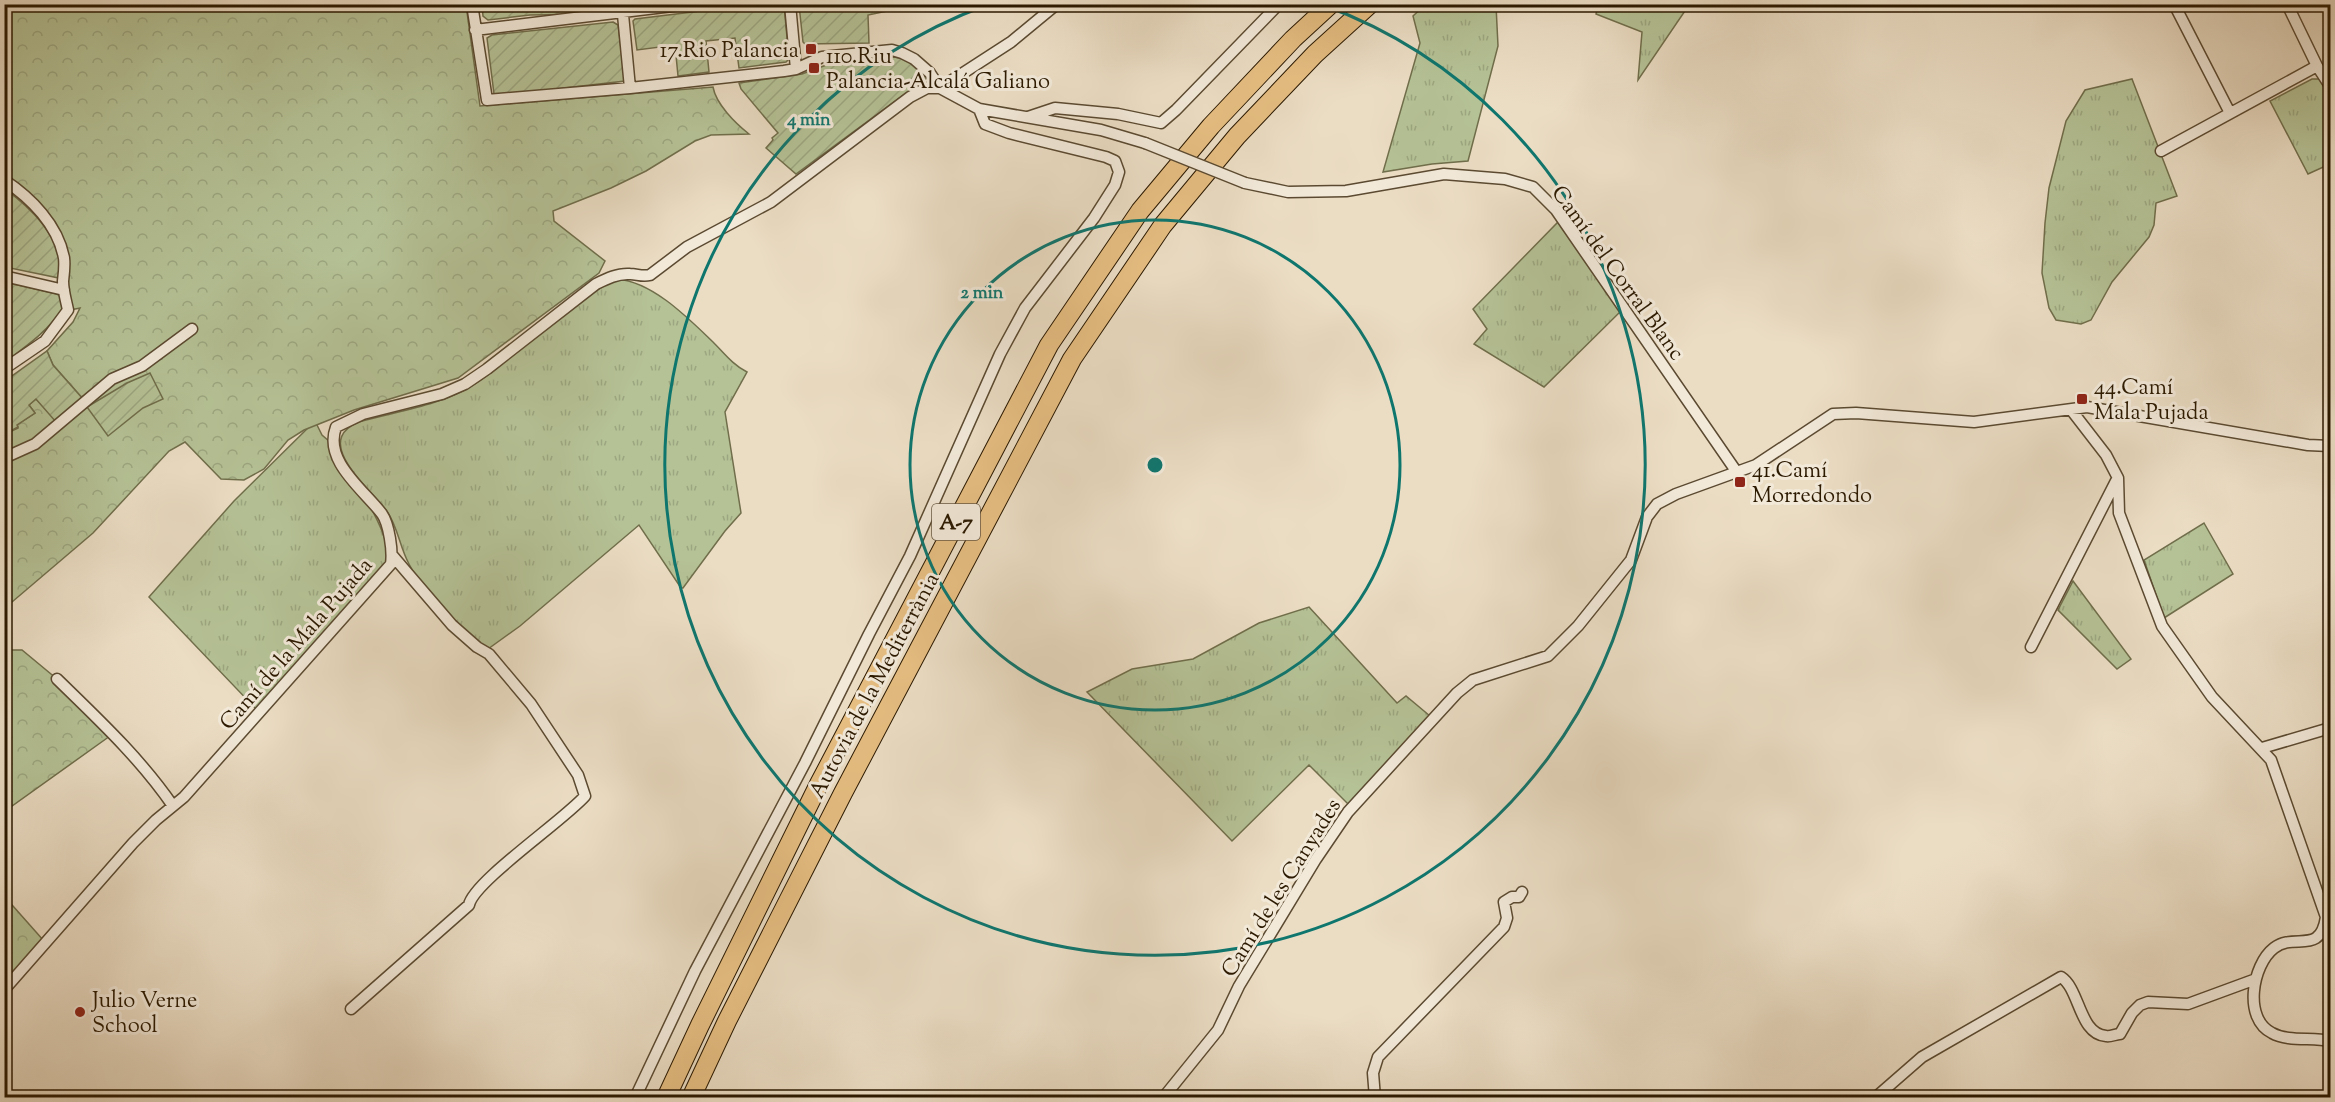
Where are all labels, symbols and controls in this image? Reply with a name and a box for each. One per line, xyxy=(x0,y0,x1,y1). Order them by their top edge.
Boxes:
place label: 17.Rio Palancia xyxy=(660,36,799,68)
marker: 17.Rio Palancia xyxy=(804,42,818,56)
place label: 110.Riu Palancia-Alcalá Galiano xyxy=(826,42,1050,99)
marker: 110.Riu Palancia-Alcalá Galiano xyxy=(807,61,821,75)
text: 4 min xyxy=(786,108,831,134)
street label: Camí del Corral Blanc xyxy=(1542,180,1691,368)
text: 2 min xyxy=(961,281,1004,307)
place label: 44.Camí Mala Pujada xyxy=(2094,373,2209,430)
marker: 44.Camí Mala Pujada xyxy=(2075,392,2089,406)
centre of rings xyxy=(1145,455,1165,475)
place label: 41.Camí Morredondo xyxy=(1752,456,1872,513)
marker: 41.Camí Morredondo xyxy=(1733,475,1747,489)
road number: A-7 xyxy=(932,504,980,540)
street label: Camí de la Mala Pujada xyxy=(213,552,381,738)
street label: Autovia de la Mediterrània xyxy=(802,568,949,805)
street label: Camí de les Canyades xyxy=(1215,793,1350,984)
place label: Julio Verne School xyxy=(91,986,197,1043)
marker: Julio Verne School xyxy=(73,1005,87,1019)

